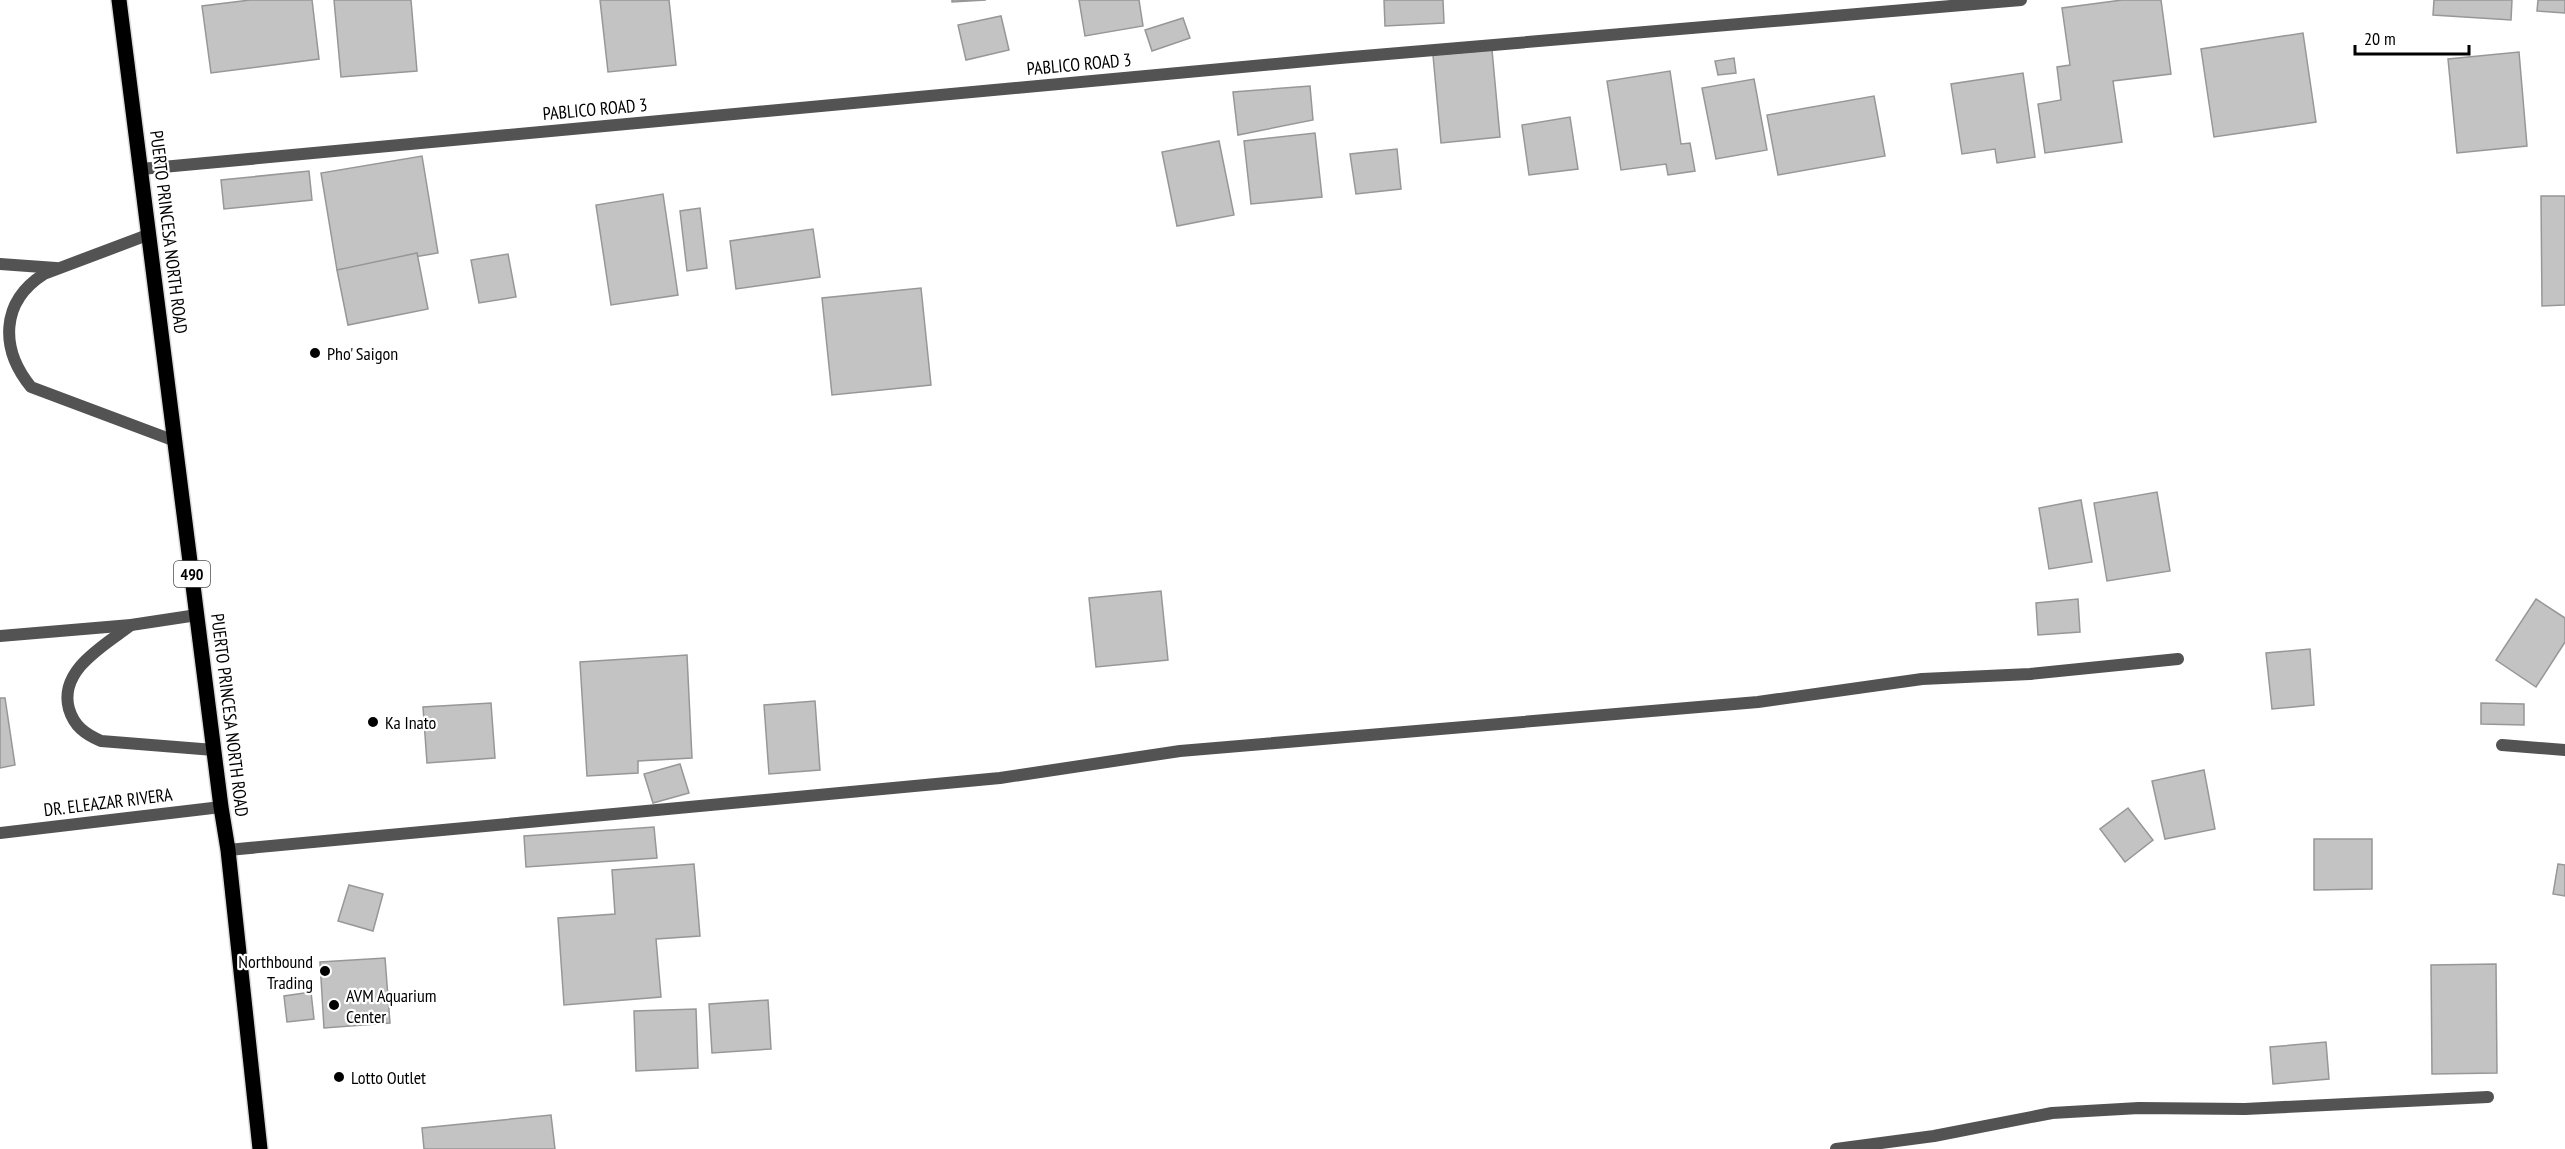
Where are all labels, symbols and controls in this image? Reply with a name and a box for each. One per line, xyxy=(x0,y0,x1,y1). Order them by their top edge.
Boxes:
scale bar xyxy=(2355,18,2469,56)
text: 20 m xyxy=(2364,27,2396,50)
street label: PABLICO ROAD 3 xyxy=(1026,48,1132,80)
street label: PABLICO ROAD 3 xyxy=(542,93,648,125)
street label: PUERTO PRINCESA NORTH ROAD xyxy=(145,129,193,335)
place label: Pho' Saigon xyxy=(327,342,398,365)
marker: Pho' Saigon xyxy=(308,346,322,360)
road number: 490 xyxy=(174,561,210,587)
street label: PUERTO PRINCESA NORTH ROAD xyxy=(206,612,254,818)
place label: Ka Inato xyxy=(385,711,437,734)
marker: Ka Inato xyxy=(366,715,380,729)
street label: DR. ELEAZAR RIVERA xyxy=(42,783,174,821)
place label: Northbound Trading xyxy=(238,950,313,994)
marker: Northbound Trading xyxy=(318,964,332,978)
place label: AVM Aquarium Center xyxy=(346,984,436,1028)
marker: AVM Aquarium Center xyxy=(327,998,341,1012)
place label: Lotto Outlet xyxy=(351,1066,426,1089)
marker: Lotto Outlet xyxy=(332,1070,346,1084)

